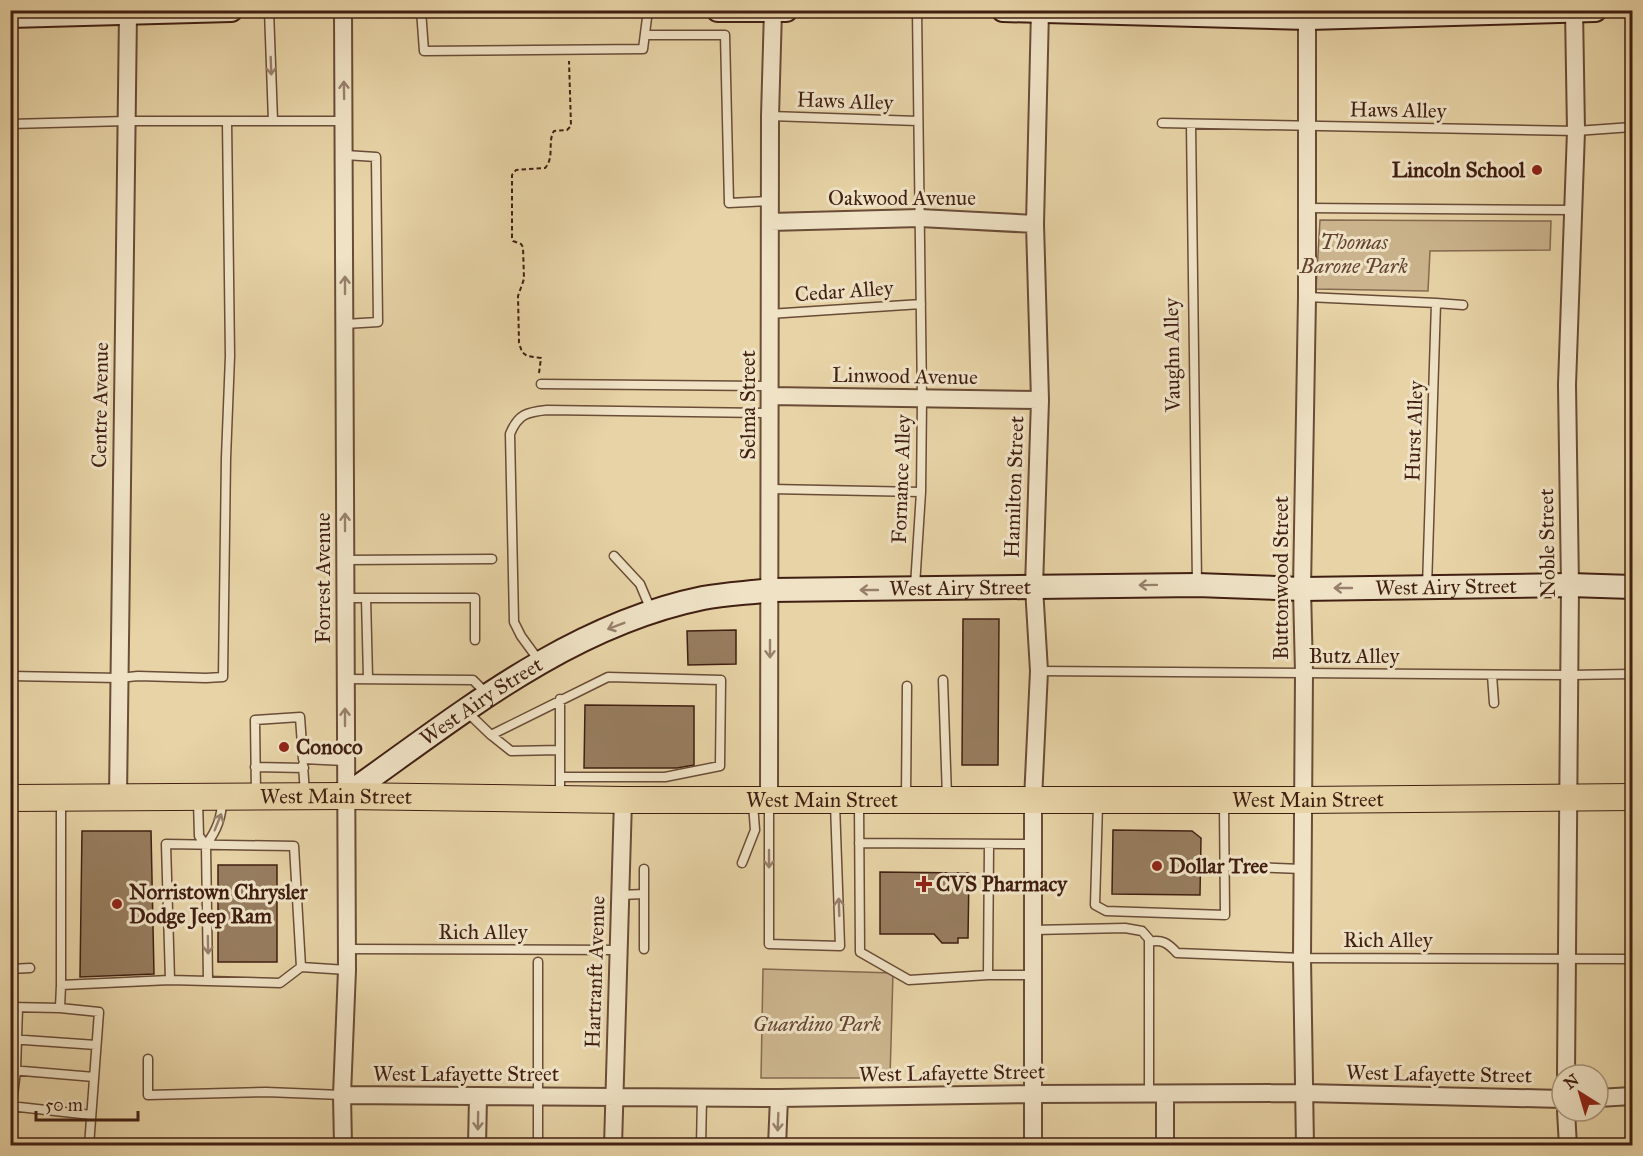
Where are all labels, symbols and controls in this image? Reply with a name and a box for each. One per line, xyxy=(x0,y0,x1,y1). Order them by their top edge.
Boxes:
one-way arrow xyxy=(265,55,276,75)
one-way arrow xyxy=(339,80,350,100)
street label: Haws Alley xyxy=(796,86,895,116)
street label: Haws Alley xyxy=(1349,96,1448,124)
place label: Lincoln School xyxy=(1392,157,1526,183)
marker: Lincoln School xyxy=(1530,163,1544,177)
street label: Oakwood Avenue xyxy=(828,185,976,211)
park label: Thomas Barone Park xyxy=(1299,229,1409,279)
one-way arrow xyxy=(339,275,351,295)
street label: Cedar Alley xyxy=(794,275,895,307)
street label: Vaughn Alley xyxy=(1158,296,1186,413)
street label: Centre Avenue xyxy=(86,342,114,468)
street label: Selma Street xyxy=(735,350,761,460)
street label: Linwood Avenue xyxy=(832,362,978,390)
street label: Hurst Alley xyxy=(1399,379,1429,482)
street label: Fornance Alley xyxy=(886,413,916,544)
street label: Hamilton Street xyxy=(999,415,1029,559)
street label: Noble Street xyxy=(1533,488,1561,598)
street label: Buttonwood Street xyxy=(1268,495,1294,660)
street label: Forrest Avenue xyxy=(310,512,336,643)
one-way arrow xyxy=(339,512,351,532)
street label: West Airy Street xyxy=(1375,573,1518,601)
street label: West Airy Street xyxy=(889,574,1032,602)
one-way arrow xyxy=(1139,580,1159,591)
one-way arrow xyxy=(1334,582,1354,594)
one-way arrow xyxy=(860,584,880,596)
one-way arrow xyxy=(607,621,626,632)
one-way arrow xyxy=(764,638,776,658)
street label: Butz Alley xyxy=(1309,643,1400,669)
street label: West Airy Street xyxy=(415,651,548,751)
one-way arrow xyxy=(339,707,351,727)
place label: Conoco xyxy=(296,734,363,760)
marker: Conoco xyxy=(277,740,291,754)
street label: West Main Street xyxy=(260,783,413,810)
street label: West Main Street xyxy=(1232,786,1385,813)
street label: West Main Street xyxy=(746,787,898,813)
one-way arrow xyxy=(214,814,225,832)
one-way arrow xyxy=(763,848,775,868)
place label: Dollar Tree xyxy=(1169,853,1268,879)
marker: Dollar Tree xyxy=(1150,859,1164,873)
place label: CVS Pharmacy xyxy=(936,871,1068,897)
marker: CVS Pharmacy xyxy=(917,877,931,891)
place label: Norristown Chrysler Dodge Jeep Ram xyxy=(129,879,309,930)
street label: Hartranft Avenue xyxy=(579,895,611,1049)
marker: Norristown Chrysler Dodge Jeep Ram xyxy=(110,897,124,911)
one-way arrow xyxy=(833,898,844,918)
street label: Rich Alley xyxy=(438,919,529,945)
street label: Rich Alley xyxy=(1343,927,1434,953)
one-way arrow xyxy=(202,935,213,955)
park label: Guardino Park xyxy=(753,1011,882,1037)
street label: West Lafayette Street xyxy=(859,1058,1046,1088)
street label: West Lafayette Street xyxy=(1346,1059,1533,1089)
street label: West Lafayette Street xyxy=(373,1061,560,1087)
north arrow xyxy=(1550,1063,1610,1123)
text: N xyxy=(1560,1069,1583,1093)
scale bar xyxy=(36,1084,138,1122)
text: 50 m xyxy=(45,1094,83,1116)
one-way arrow xyxy=(472,1111,483,1131)
one-way arrow xyxy=(773,1111,784,1131)

